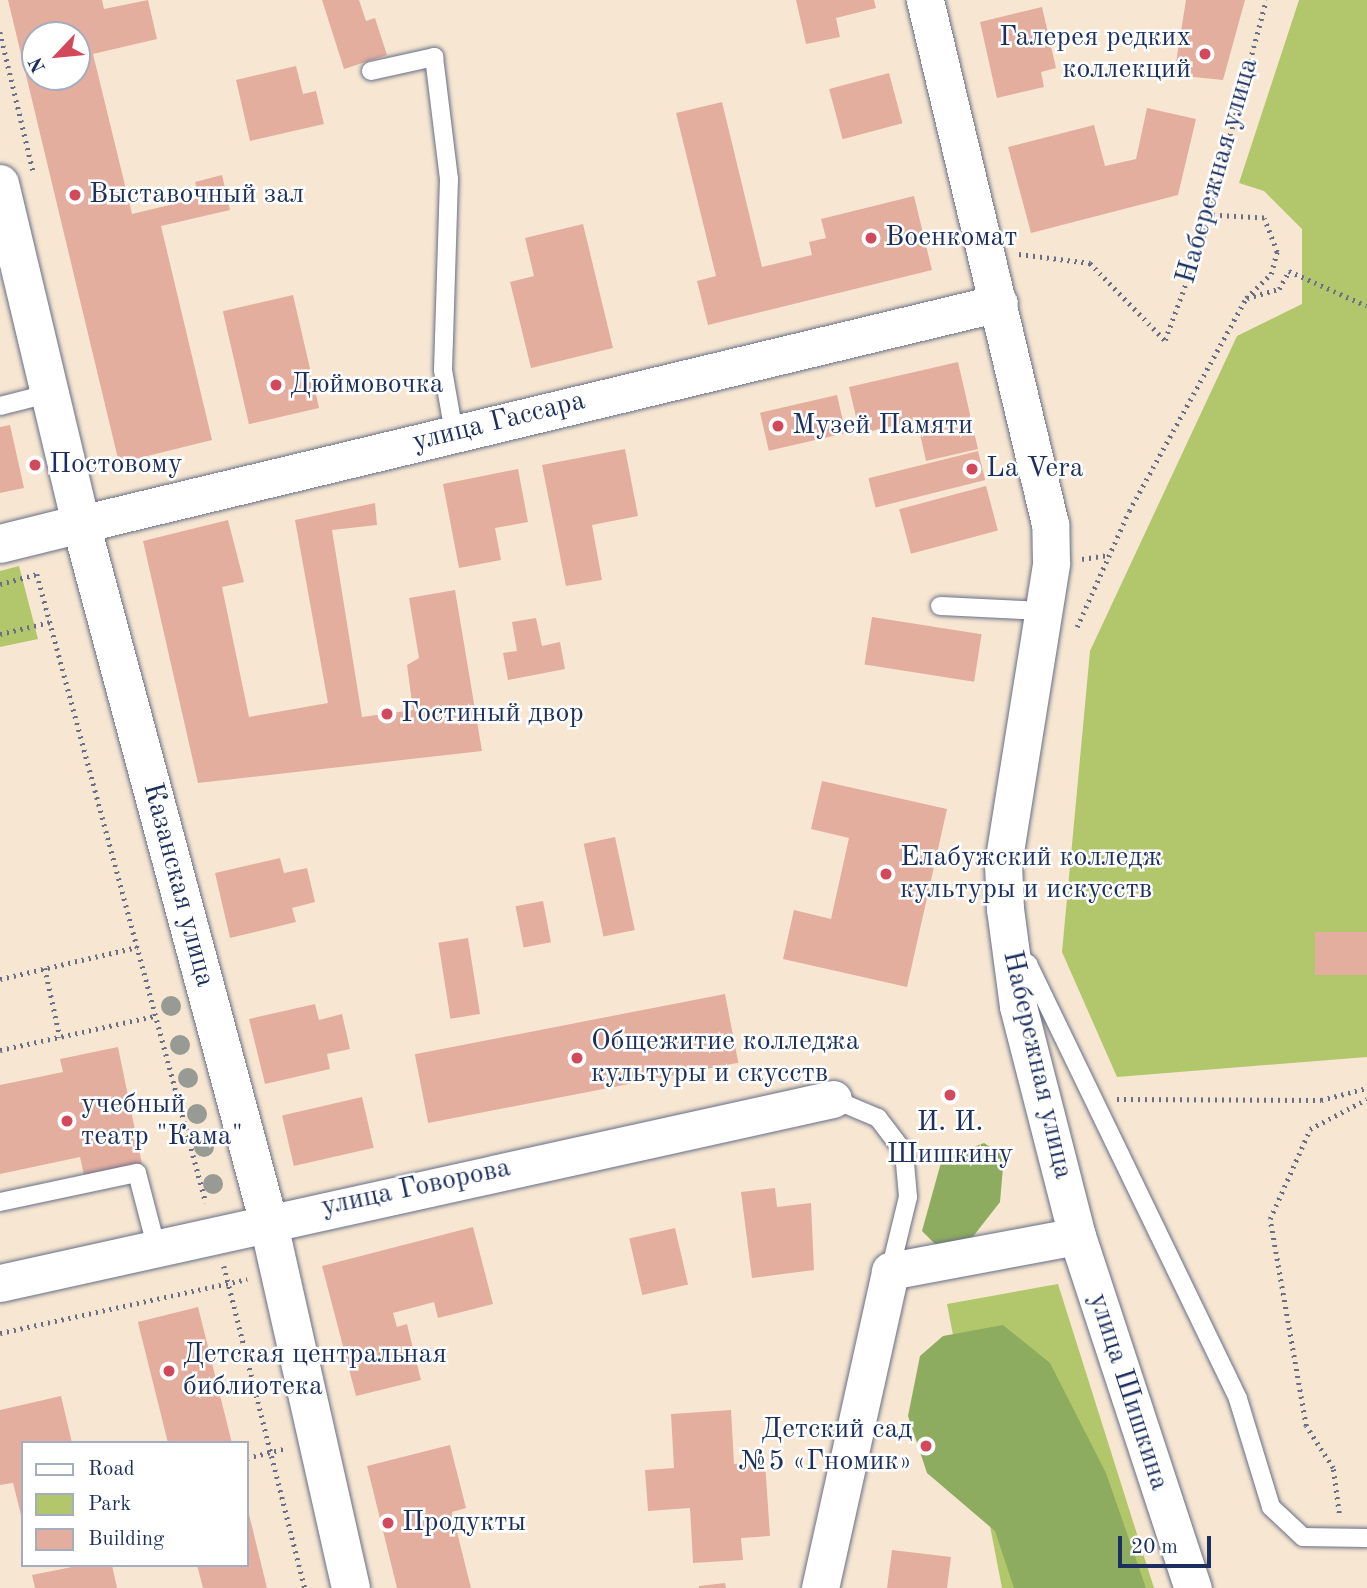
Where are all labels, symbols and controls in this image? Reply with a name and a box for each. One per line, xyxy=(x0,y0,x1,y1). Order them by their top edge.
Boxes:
north arrow xyxy=(21,21,91,91)
place label: Галерея редких коллекций xyxy=(999,21,1191,87)
marker: Галерея редких коллекций xyxy=(1197,46,1213,62)
text: N xyxy=(27,54,50,75)
street label: Набережная улица xyxy=(1170,54,1266,288)
place label: Выставочный зал xyxy=(89,178,304,212)
marker: Выставочный зал xyxy=(67,187,83,203)
place label: Военкомат xyxy=(885,221,1018,255)
marker: Военкомат xyxy=(863,230,879,246)
place label: Дюймовочка xyxy=(290,368,444,402)
marker: Дюймовочка xyxy=(268,377,284,393)
street label: улица Гассара xyxy=(409,384,589,460)
place label: Музей Памяти xyxy=(792,409,973,443)
marker: Музей Памяти xyxy=(770,418,786,434)
place label: Постовому xyxy=(49,448,183,482)
place label: La Vera xyxy=(986,452,1084,486)
marker: Постовому xyxy=(27,457,43,473)
marker: La Vera xyxy=(964,461,980,477)
place label: Гостиный двор xyxy=(401,697,584,731)
marker: Гостиный двор xyxy=(379,706,395,722)
street label: Казанская улица xyxy=(135,779,221,991)
place label: Елабужский колледж культуры и искусств xyxy=(900,841,1162,907)
marker: Елабужский колледж культуры и искусств xyxy=(878,866,894,882)
street label: Набережная улица xyxy=(994,948,1080,1182)
place label: Общежитие колледжа культуры и скусств xyxy=(591,1025,860,1091)
marker: Общежитие колледжа культуры и скусств xyxy=(569,1050,585,1066)
marker: И. И. Шишкину xyxy=(942,1087,958,1103)
place label: учебный театр "Кама" xyxy=(81,1088,243,1154)
place label: И. И. Шишкину xyxy=(887,1106,1013,1172)
marker: учебный театр "Кама" xyxy=(59,1113,75,1129)
street label: улица Говорова xyxy=(318,1152,514,1224)
street label: улица Шишкина xyxy=(1080,1289,1176,1495)
place label: Детская центральная библиотека xyxy=(183,1338,447,1404)
marker: Детская центральная библиотека xyxy=(161,1363,177,1379)
place label: Детский сад №5 «Гномик» xyxy=(738,1413,912,1479)
marker: Детский сад №5 «Гномик» xyxy=(918,1438,934,1454)
legend xyxy=(21,1441,248,1567)
text: Road xyxy=(88,1459,135,1480)
text: Park xyxy=(88,1494,131,1515)
place label: Продукты xyxy=(402,1506,526,1540)
marker: Продукты xyxy=(380,1515,396,1531)
scale bar xyxy=(1122,1522,1215,1566)
text: Building xyxy=(88,1529,164,1550)
text: 20 m xyxy=(1131,1537,1178,1558)

